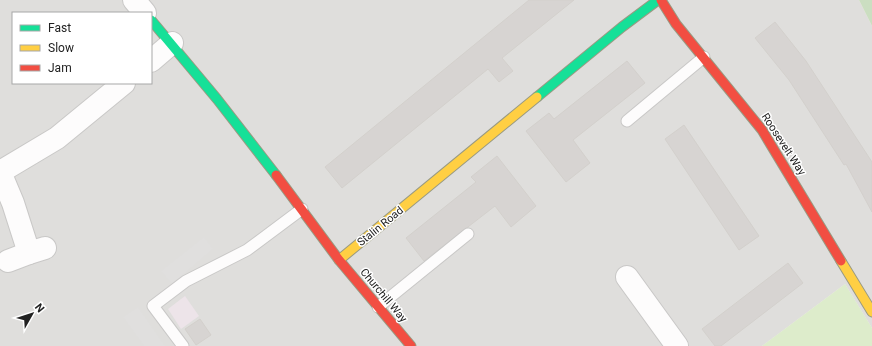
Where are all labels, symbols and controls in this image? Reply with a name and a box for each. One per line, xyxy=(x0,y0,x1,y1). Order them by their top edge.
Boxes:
legend xyxy=(12,12,152,84)
text: Fast xyxy=(48,21,71,35)
text: Slow xyxy=(48,41,74,55)
text: Jam xyxy=(48,61,72,75)
street label: Roosevelt Way xyxy=(759,111,809,178)
street label: Stalin Road xyxy=(355,204,406,249)
street label: Churchill Way xyxy=(357,266,410,325)
north arrow xyxy=(12,294,52,334)
text: N xyxy=(32,301,47,315)

